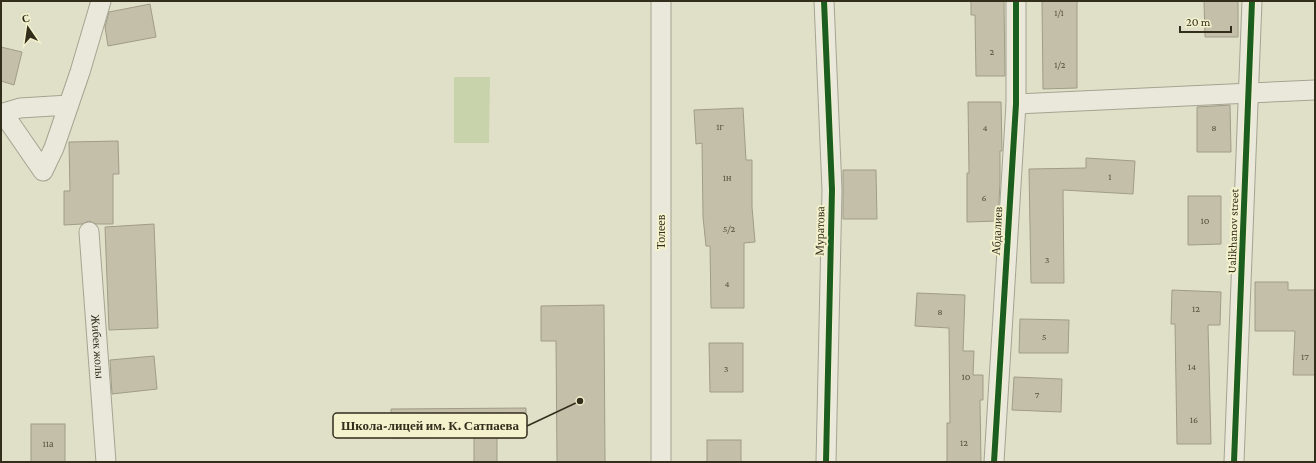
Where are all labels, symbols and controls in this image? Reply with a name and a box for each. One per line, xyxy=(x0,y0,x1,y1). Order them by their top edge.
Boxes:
house number: 1/1 xyxy=(1054,7,1064,18)
north arrow xyxy=(8,8,48,48)
scale bar xyxy=(1180,8,1231,34)
text: С xyxy=(21,12,31,25)
text: 20 m xyxy=(1186,15,1211,29)
house number: 2 xyxy=(990,46,995,57)
house number: 1/2 xyxy=(1054,59,1066,70)
house number: 1г xyxy=(716,121,724,132)
house number: 4 xyxy=(982,122,988,133)
house number: 8 xyxy=(1211,122,1217,133)
house number: 1 xyxy=(1108,171,1112,182)
house number: 1н xyxy=(723,172,732,183)
street label: Ualikhanov street xyxy=(1225,187,1242,274)
house number: 6 xyxy=(981,192,987,203)
street label: Муратова xyxy=(813,206,827,256)
street label: Абдалиев xyxy=(989,206,1005,256)
street label: Толеев xyxy=(654,214,668,249)
house number: 10 xyxy=(1201,215,1210,226)
house number: 5/2 xyxy=(723,223,736,234)
house number: 3 xyxy=(1045,254,1050,265)
house number: 4 xyxy=(724,278,730,289)
house number: 12 xyxy=(1192,303,1200,314)
house number: 8 xyxy=(937,306,943,317)
street label: Жибек жолы xyxy=(88,314,107,379)
house number: 5 xyxy=(1042,331,1047,342)
house number: 17 xyxy=(1301,351,1309,362)
house number: 14 xyxy=(1188,361,1196,372)
house number: 3 xyxy=(724,363,729,374)
house number: 10 xyxy=(962,371,971,382)
house number: 7 xyxy=(1035,389,1040,400)
callout: Школа-лицей им. К. Сатпаева xyxy=(333,413,527,438)
house number: 16 xyxy=(1190,414,1198,425)
text: Школа-лицей им. К. Сатпаева xyxy=(341,418,519,433)
house number: 12 xyxy=(960,437,968,448)
house number: 11а xyxy=(42,438,54,449)

